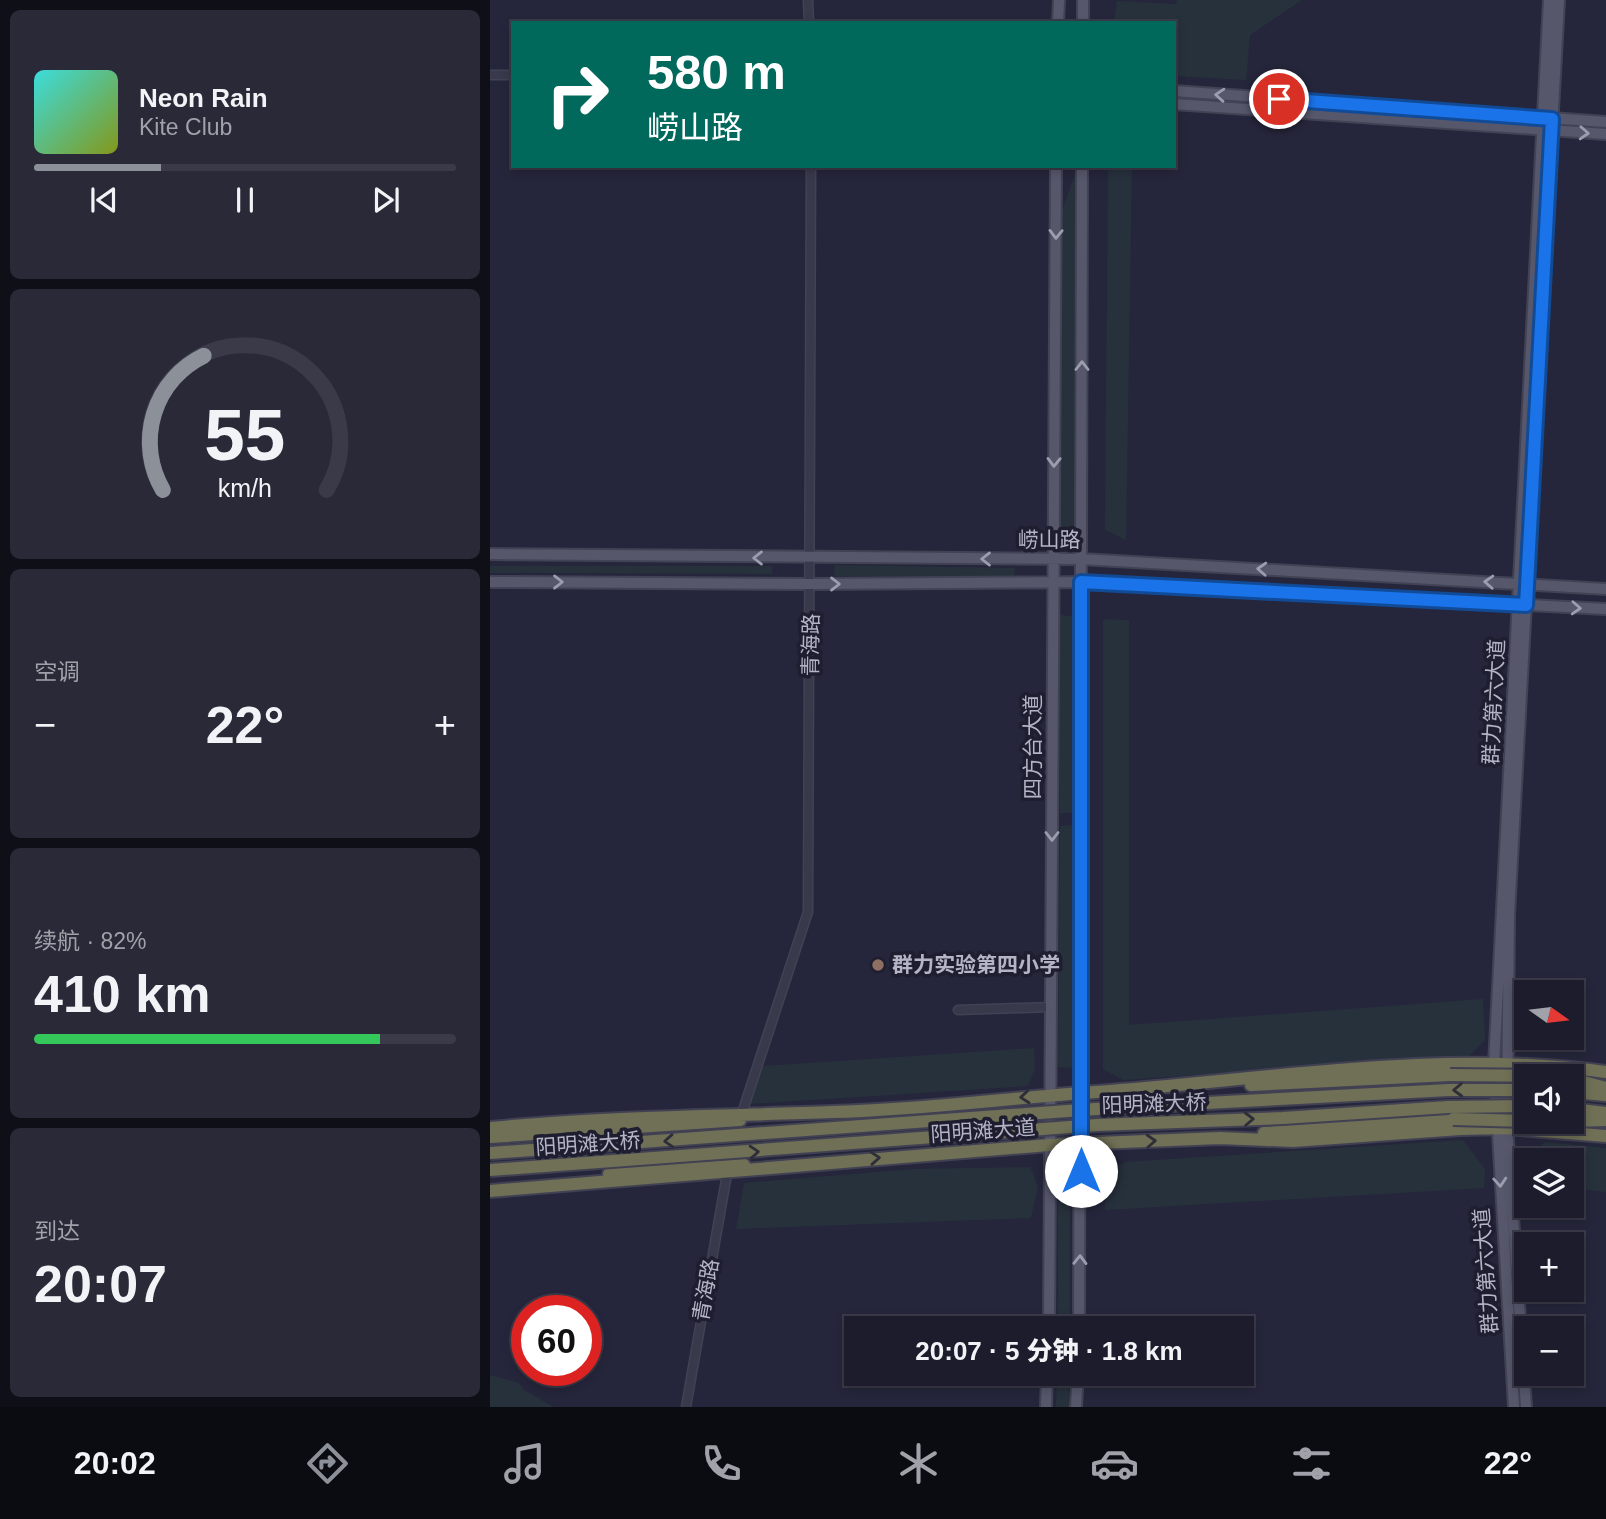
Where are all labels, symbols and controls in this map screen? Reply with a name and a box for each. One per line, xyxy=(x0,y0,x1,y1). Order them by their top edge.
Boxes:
text: 580 m xyxy=(647,45,786,99)
icon: right xyxy=(532,49,623,140)
pin xyxy=(1249,69,1309,129)
icon: arrive xyxy=(1260,80,1298,118)
text: Neon Rain xyxy=(139,83,268,113)
one-way arrow xyxy=(1214,88,1225,103)
text: 崂山路 xyxy=(647,110,743,146)
text: Kite Club xyxy=(139,114,232,140)
one-way arrow xyxy=(1579,125,1590,140)
icon: previous xyxy=(85,181,123,219)
icon: pause xyxy=(226,181,264,219)
icon: next xyxy=(367,181,405,219)
one-way arrow xyxy=(1048,230,1064,240)
one-way arrow xyxy=(1074,360,1090,371)
text: 55 xyxy=(205,395,285,476)
one-way arrow xyxy=(1046,457,1061,468)
text: km/h xyxy=(218,474,272,502)
street label: 崂山路 xyxy=(1018,528,1081,551)
one-way arrow xyxy=(752,550,763,565)
one-way arrow xyxy=(980,551,990,567)
one-way arrow xyxy=(1256,562,1267,577)
one-way arrow xyxy=(553,574,564,590)
one-way arrow xyxy=(1483,575,1494,590)
one-way arrow xyxy=(830,576,840,592)
one-way arrow xyxy=(1571,600,1582,615)
street label: 青海路 xyxy=(798,613,823,677)
street label: 群力第六大道 xyxy=(1479,638,1508,765)
text: 空调 xyxy=(34,659,80,685)
street label: 四方台大道 xyxy=(1021,695,1044,800)
text: 22° xyxy=(206,696,284,754)
text: − xyxy=(34,704,56,746)
text: + xyxy=(434,704,456,746)
one-way arrow xyxy=(1044,832,1060,842)
text: 续航 · 82% xyxy=(34,928,146,954)
place label: 群力实验第四小学 xyxy=(892,953,1060,976)
marker: 群力实验第四小学 xyxy=(870,957,886,973)
text: 410 km xyxy=(34,965,210,1023)
north arrow xyxy=(1514,980,1584,1050)
map controls xyxy=(1514,980,1584,1386)
button: sound xyxy=(1514,1064,1584,1134)
one-way arrow xyxy=(1452,1082,1463,1097)
one-way arrow xyxy=(1019,1089,1030,1104)
street label: 阳明滩大桥 xyxy=(1101,1090,1207,1117)
one-way arrow xyxy=(1244,1112,1255,1127)
street label: 阳明滩大道 xyxy=(930,1115,1036,1146)
street label: 阳明滩大桥 xyxy=(535,1128,641,1159)
one-way arrow xyxy=(663,1133,674,1148)
position arrow xyxy=(1044,1134,1118,1208)
one-way arrow xyxy=(1146,1134,1157,1149)
one-way arrow xyxy=(748,1145,759,1160)
button: layers xyxy=(1514,1148,1584,1218)
one-way arrow xyxy=(870,1151,881,1166)
one-way arrow xyxy=(1492,1177,1507,1188)
street label: 群力第六大道 xyxy=(1470,1207,1501,1335)
text: 到达 xyxy=(34,1218,80,1244)
button: + xyxy=(1514,1232,1584,1302)
one-way arrow xyxy=(1072,1254,1087,1265)
text: 20:07 xyxy=(34,1255,167,1313)
street label: 青海路 xyxy=(689,1257,722,1323)
speed limit sign: 60 xyxy=(511,1295,602,1386)
button: − xyxy=(1514,1316,1584,1386)
text: 20:07 · 5 分钟 · 1.8 km xyxy=(915,1336,1183,1366)
icon: directions xyxy=(303,1439,352,1488)
icon: music xyxy=(500,1439,549,1488)
icon: phone xyxy=(697,1439,746,1488)
icon: climate xyxy=(894,1439,943,1488)
icon: car xyxy=(1090,1439,1139,1488)
icon: filters xyxy=(1287,1439,1336,1488)
text: 20:02 xyxy=(74,1445,156,1481)
text: 22° xyxy=(1484,1445,1532,1481)

